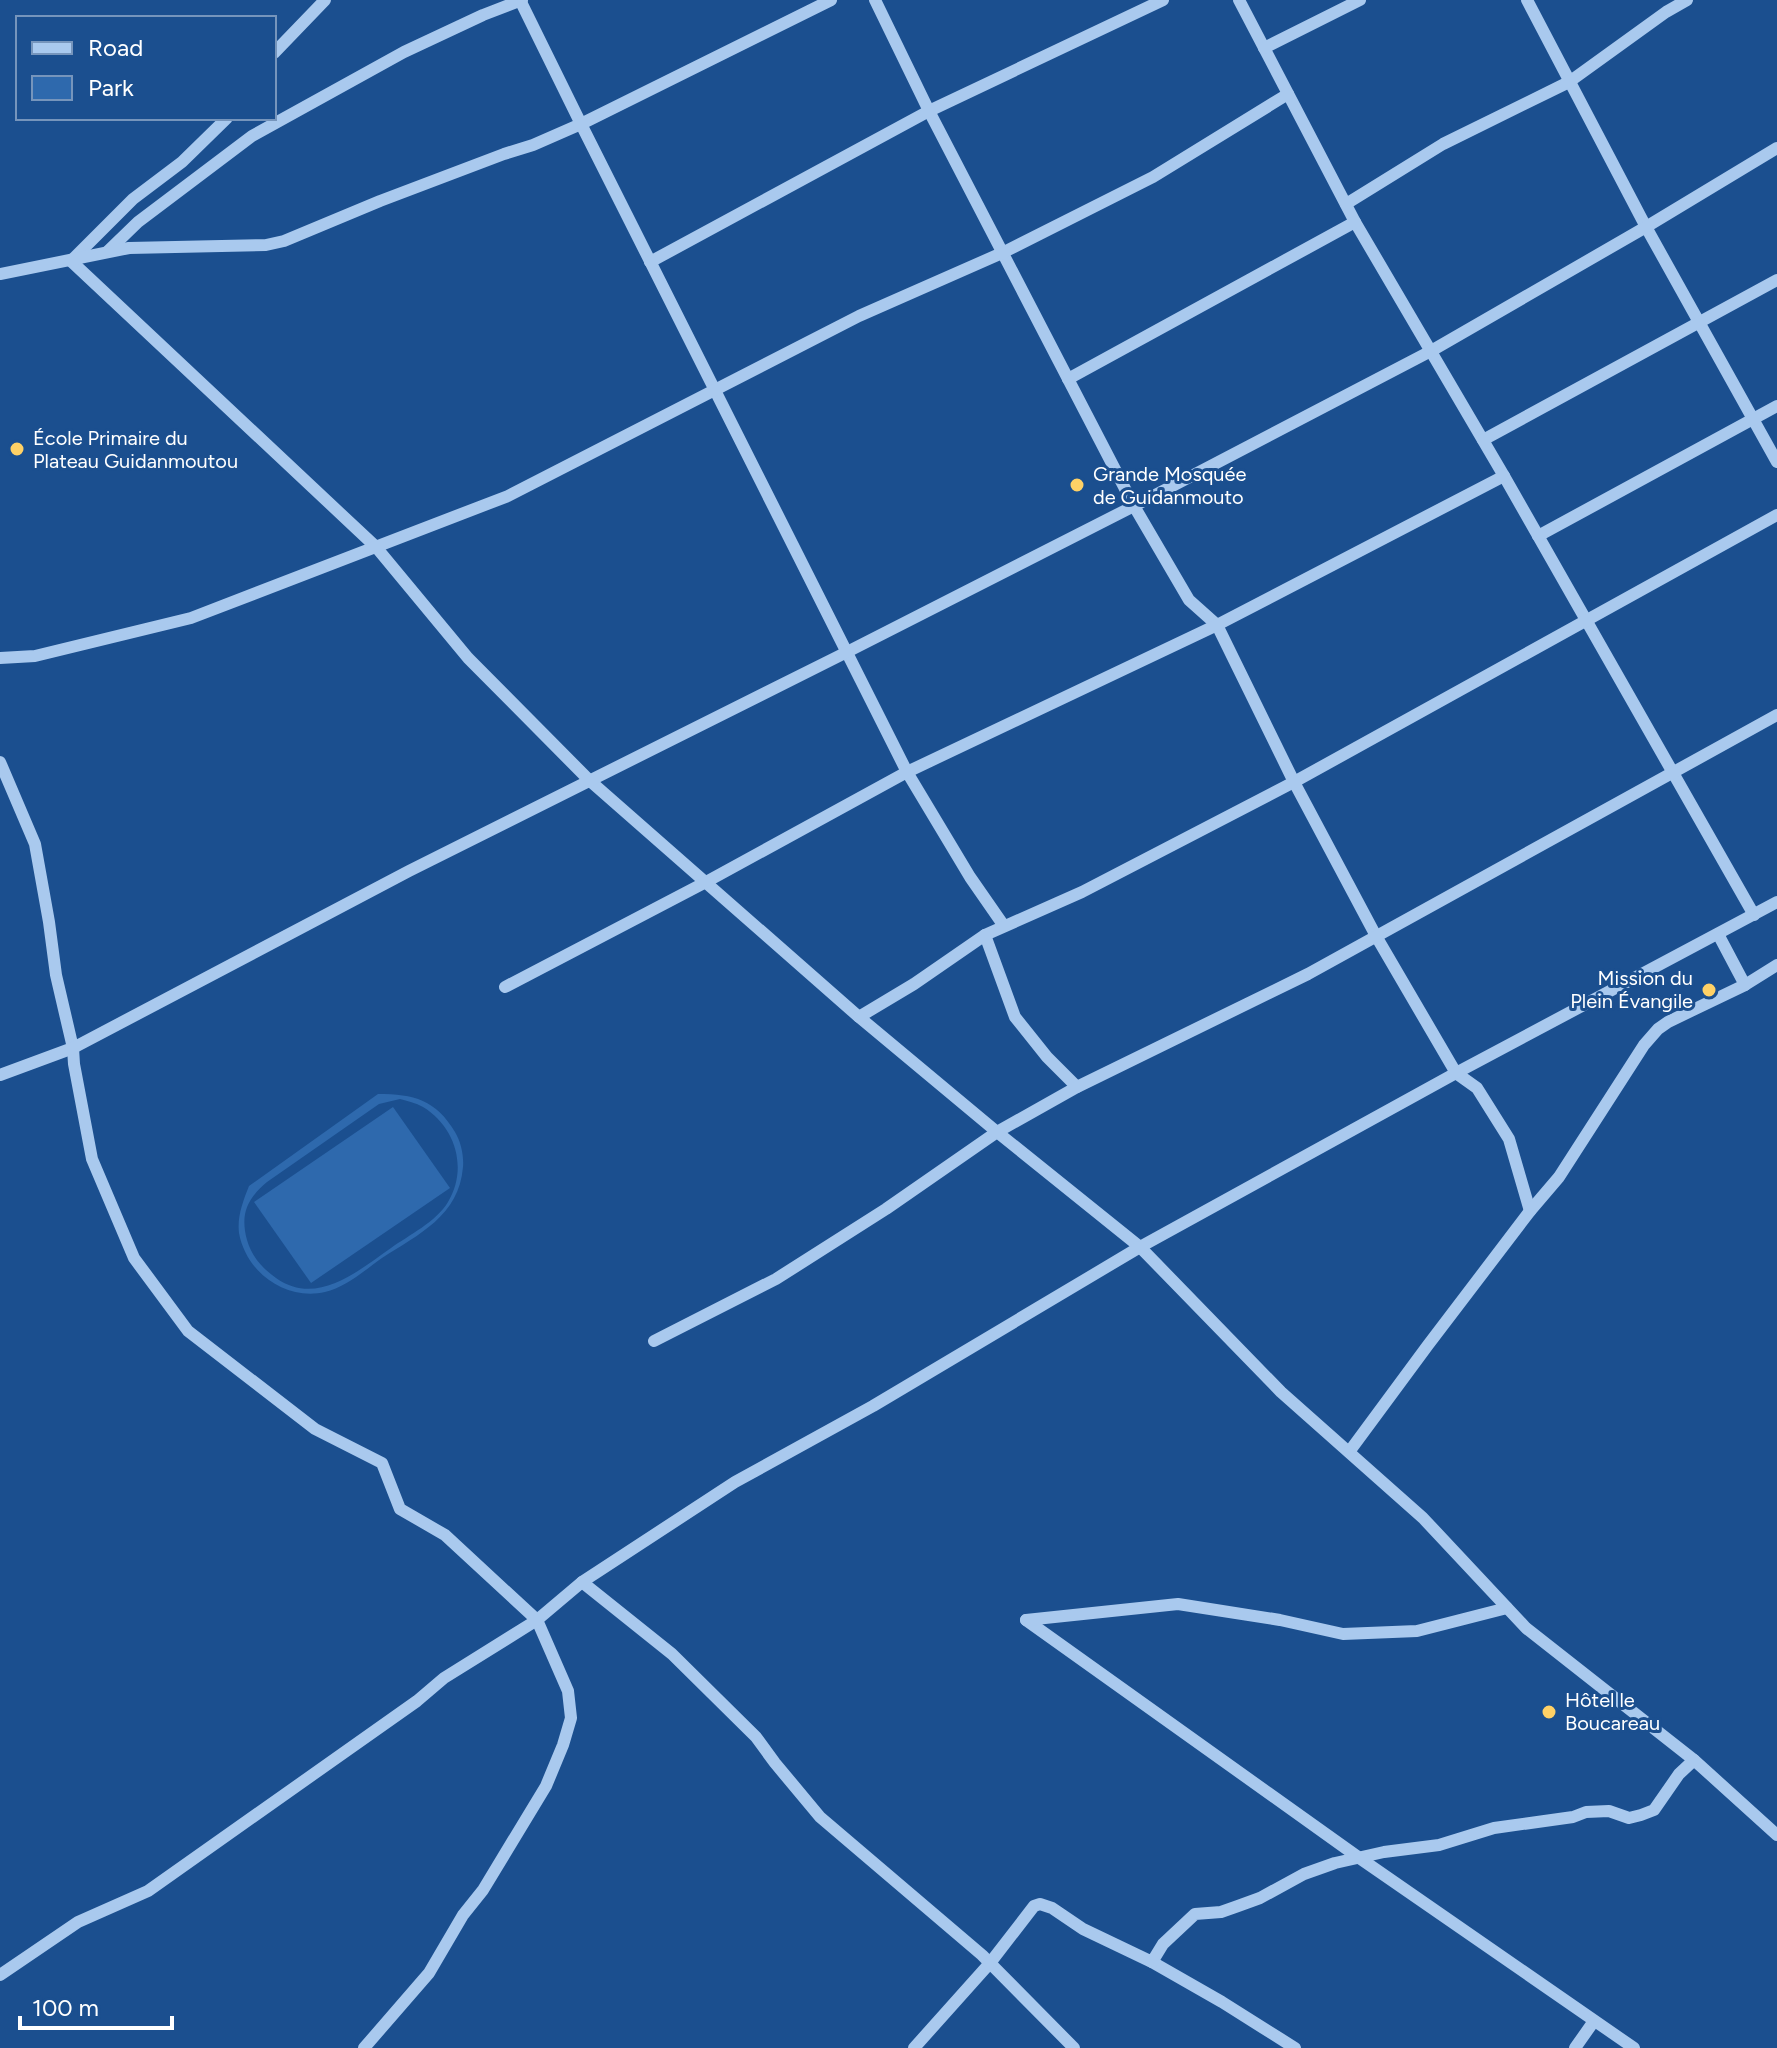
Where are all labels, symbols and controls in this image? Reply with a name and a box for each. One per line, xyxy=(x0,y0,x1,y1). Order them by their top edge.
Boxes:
legend xyxy=(16,16,276,120)
text: Road xyxy=(88,33,143,62)
text: Park xyxy=(88,73,134,102)
place label: École Primaire du Plateau Guidanmoutou xyxy=(33,426,238,473)
marker: École Primaire du Plateau Guidanmoutou xyxy=(8,440,26,458)
place label: Grande Mosquée de Guidanmouto xyxy=(1093,462,1246,509)
marker: Grande Mosquée de Guidanmouto xyxy=(1068,476,1086,494)
place label: Mission du Plein Évangile xyxy=(1570,966,1693,1013)
marker: Mission du Plein Évangile xyxy=(1700,981,1718,999)
place label: Hôtel le Boucareau xyxy=(1565,1688,1660,1735)
marker: Hôtel le Boucareau xyxy=(1540,1703,1558,1721)
scale bar xyxy=(20,1980,172,2030)
text: 100 m xyxy=(32,1993,99,2022)

